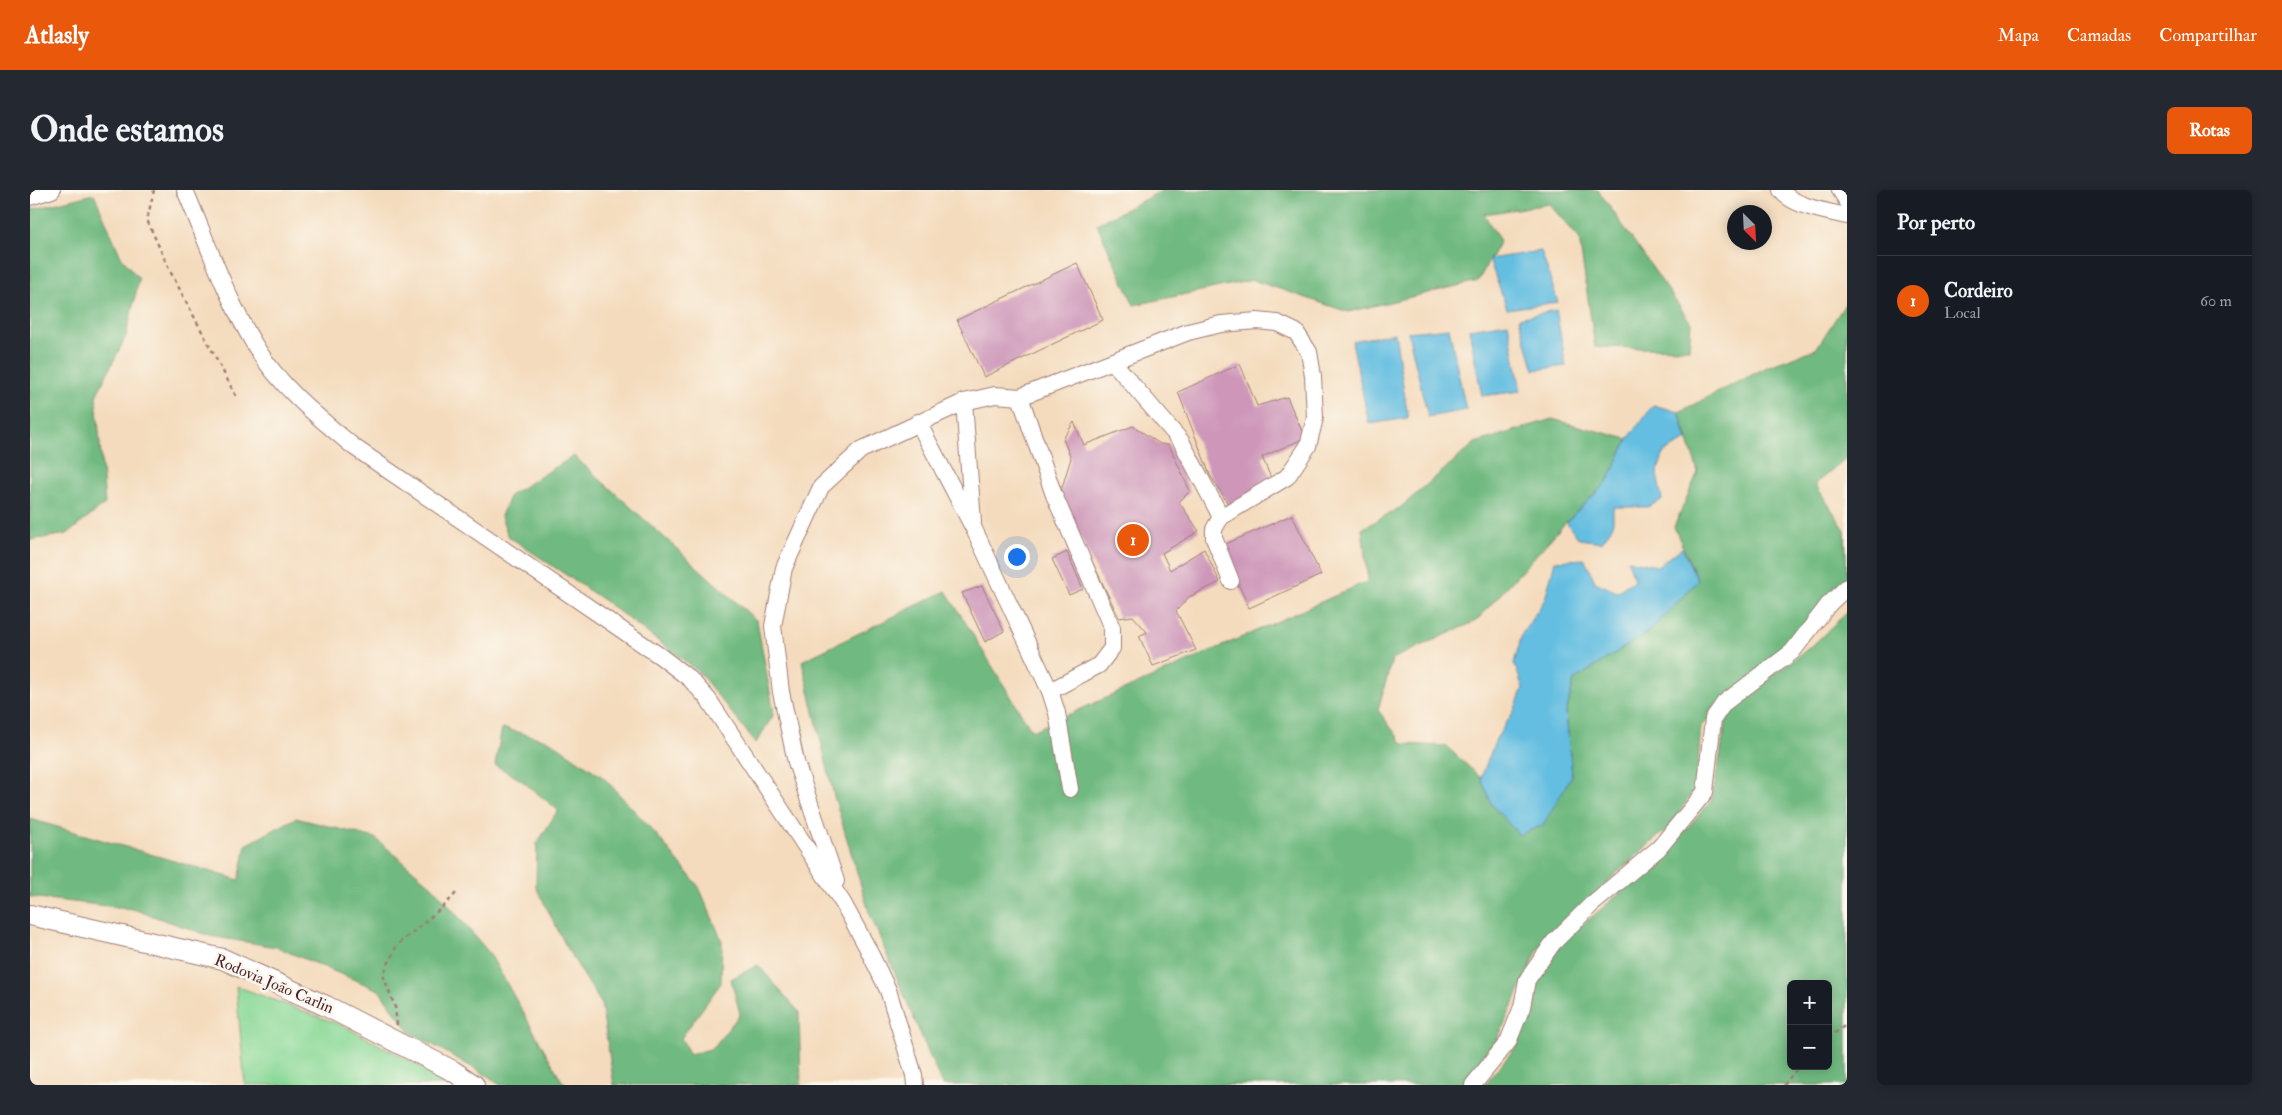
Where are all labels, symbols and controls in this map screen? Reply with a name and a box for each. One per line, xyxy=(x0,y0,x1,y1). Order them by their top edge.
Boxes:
text: Atlasly xyxy=(25,20,89,51)
text: Mapa xyxy=(1998,24,2039,47)
text: Camadas xyxy=(2067,24,2131,47)
text: Compartilhar xyxy=(2159,24,2257,47)
button: Rotas xyxy=(2167,107,2252,154)
text: Onde estamos xyxy=(30,108,224,152)
north arrow xyxy=(1727,205,1772,250)
text: Por perto xyxy=(1897,209,1975,236)
text: Cordeiro xyxy=(1944,279,2013,303)
text: 1 xyxy=(1910,291,1916,311)
text: 60 m xyxy=(2200,291,2232,311)
text: Local xyxy=(1944,303,1981,323)
pin: 1 xyxy=(1117,521,1149,559)
your location xyxy=(1004,544,1030,570)
street label: Rodovia João Carlin xyxy=(211,950,337,1019)
map controls xyxy=(1787,980,1832,1070)
button: + xyxy=(1787,980,1832,1025)
button: − xyxy=(1787,1025,1832,1070)

